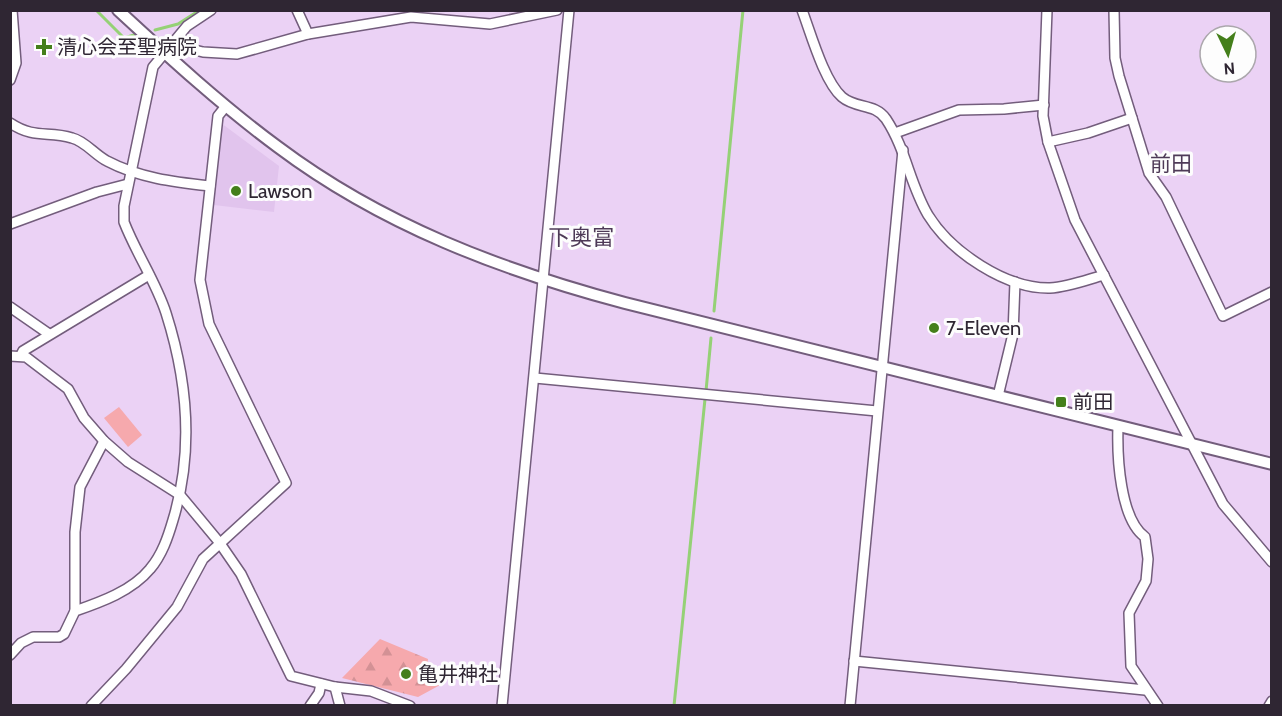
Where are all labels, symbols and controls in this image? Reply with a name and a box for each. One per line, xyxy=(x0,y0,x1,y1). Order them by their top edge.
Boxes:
north arrow xyxy=(1198,24,1258,84)
place label: 清心会至聖病院 xyxy=(57,35,197,59)
marker: 清心会至聖病院 xyxy=(35,38,53,56)
text: N xyxy=(1223,58,1236,78)
district label: 前田 xyxy=(1150,151,1192,176)
place label: Lawson xyxy=(248,179,312,203)
marker: Lawson xyxy=(229,184,243,198)
district label: 下奥富 xyxy=(548,224,614,251)
place label: 7-Eleven xyxy=(946,316,1021,340)
marker: 7-Eleven xyxy=(927,321,941,335)
place label: 前田 xyxy=(1073,390,1113,414)
marker: 前田 xyxy=(1054,395,1068,409)
place label: 亀井神社 xyxy=(418,662,498,686)
marker: 亀井神社 xyxy=(399,667,413,681)

